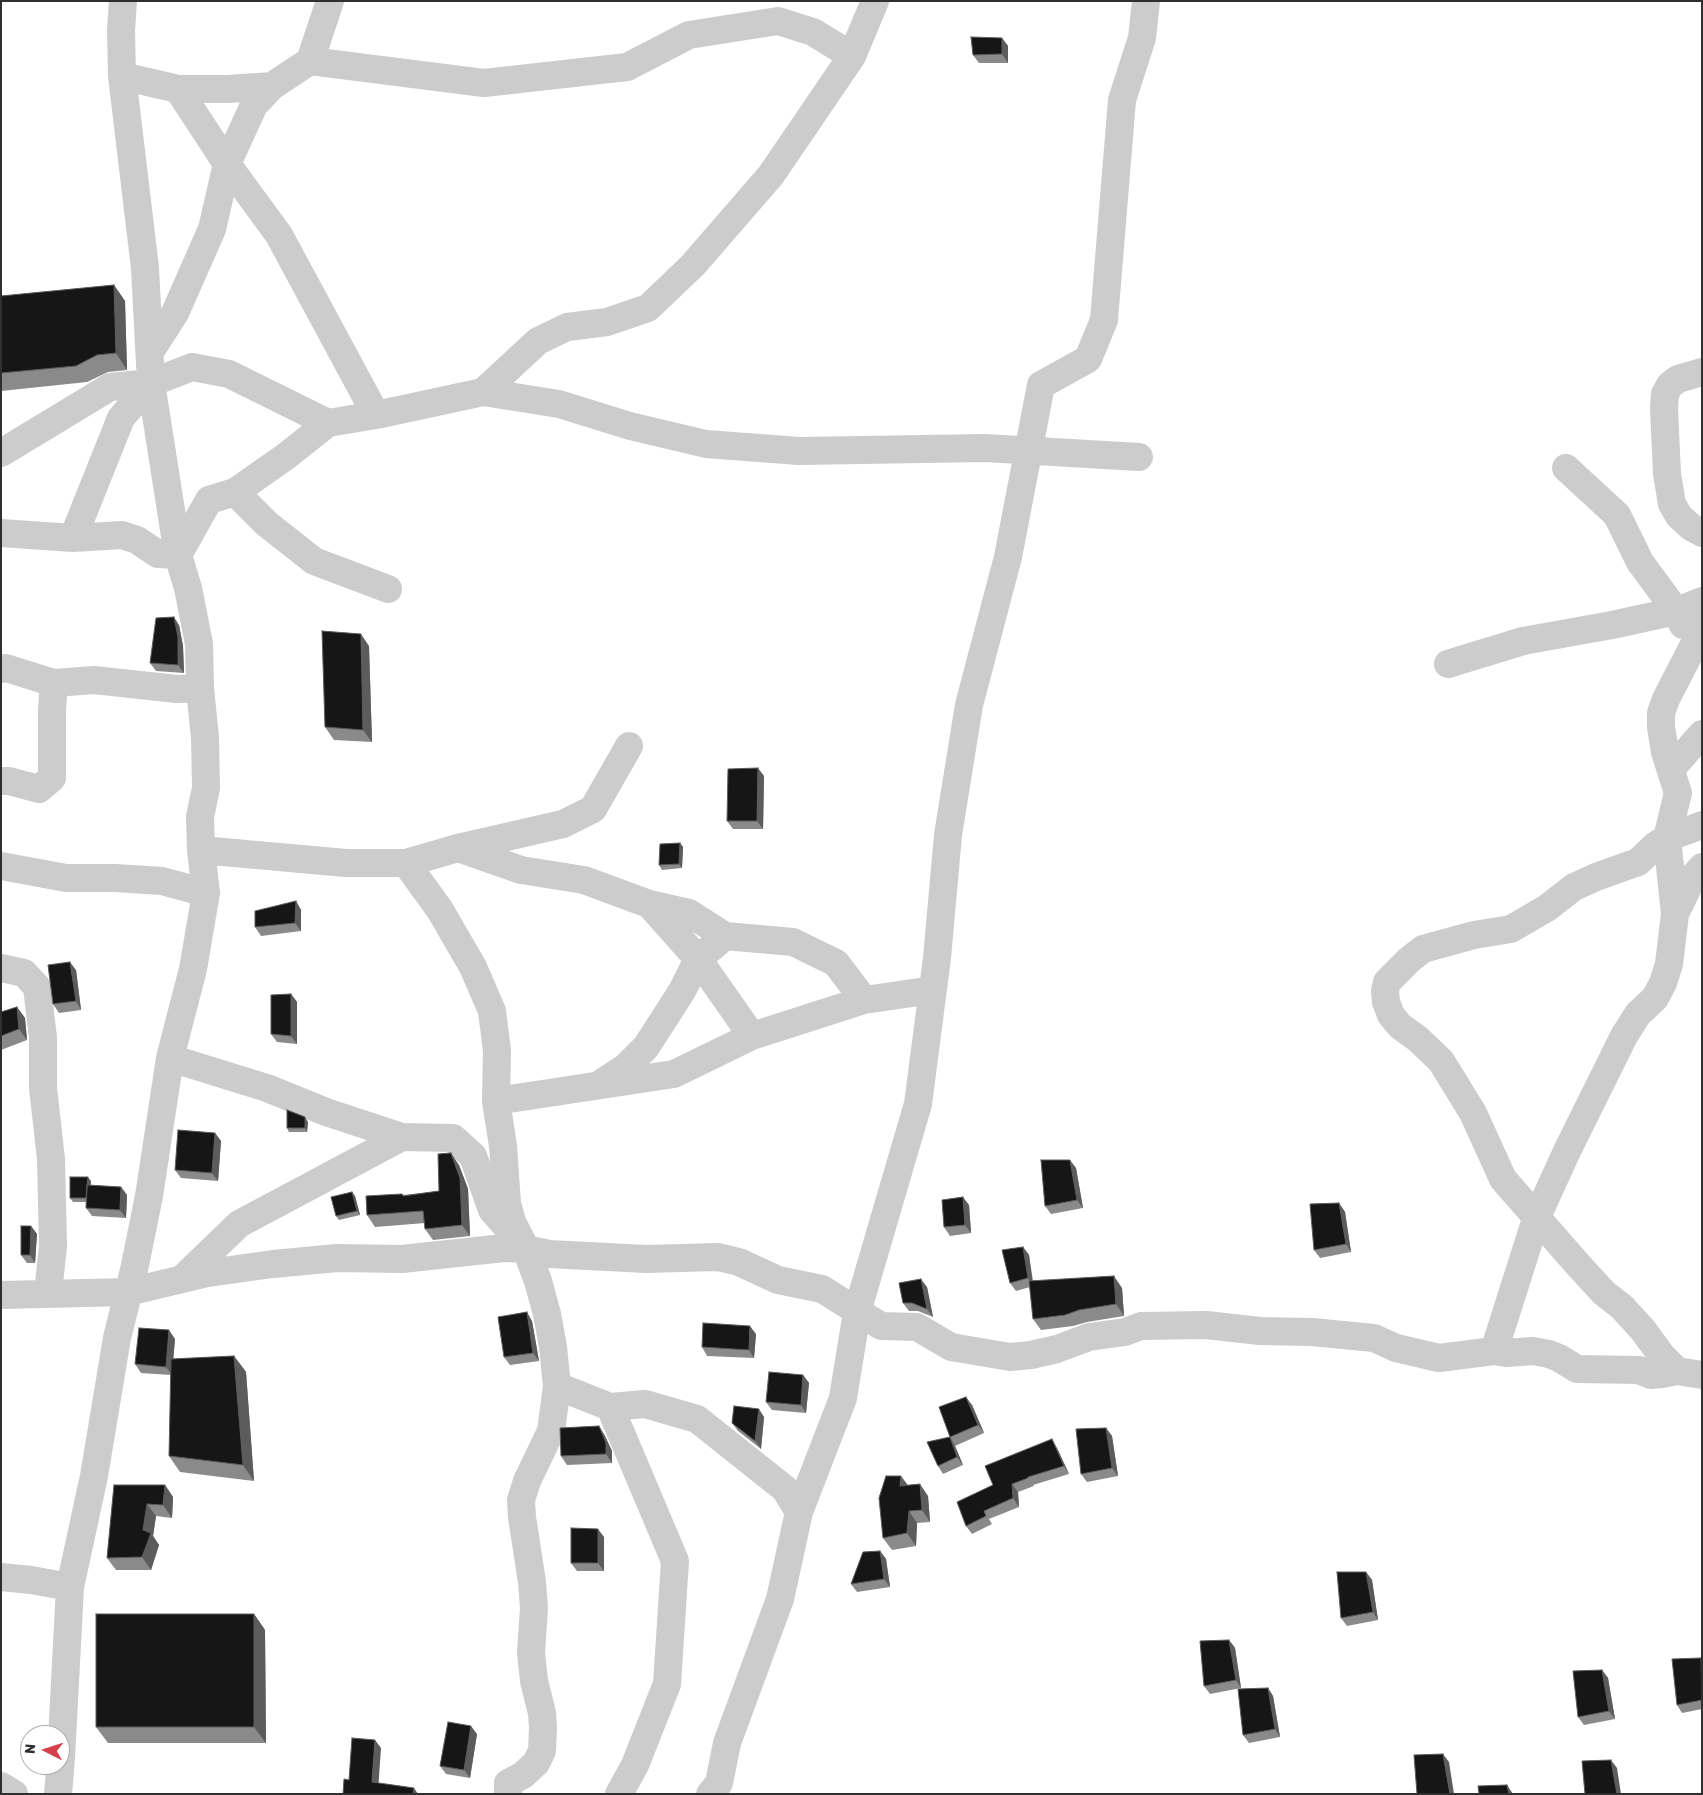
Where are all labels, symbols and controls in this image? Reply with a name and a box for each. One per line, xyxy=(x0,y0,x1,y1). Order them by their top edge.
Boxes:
north arrow xyxy=(20,1725,70,1775)
text: N xyxy=(22,1743,39,1755)

